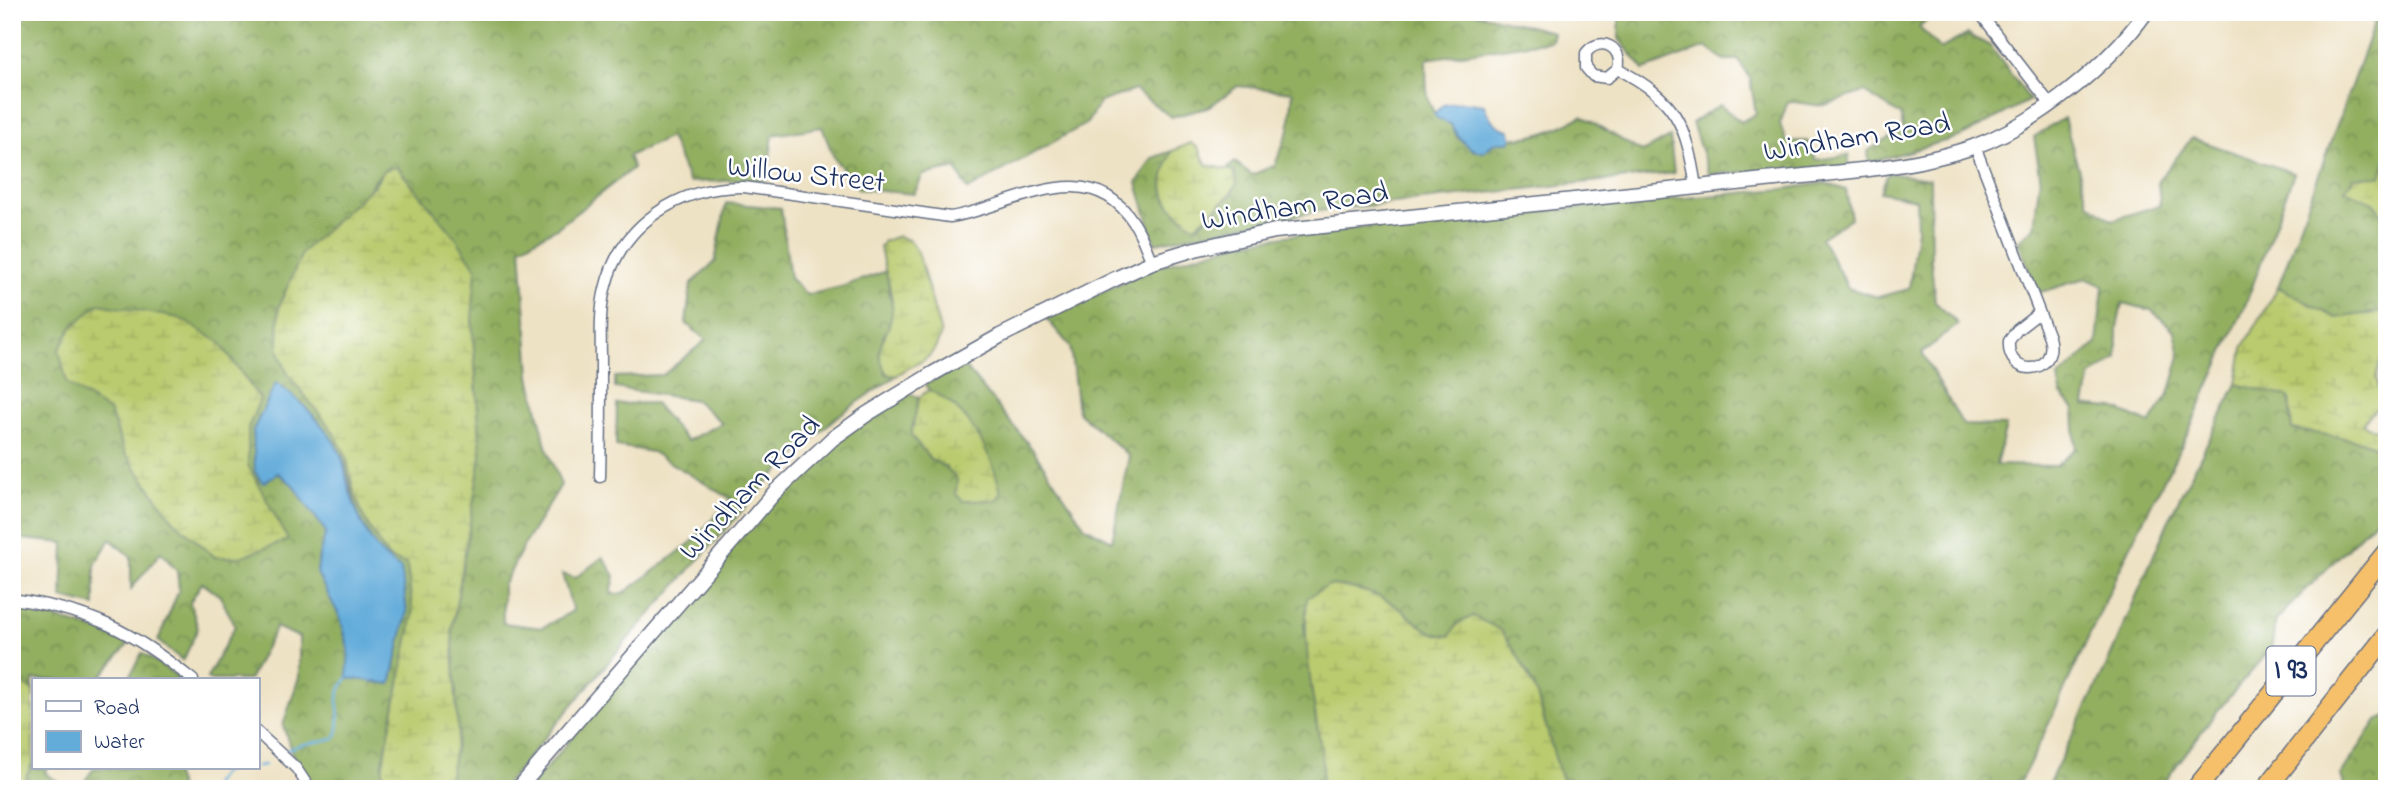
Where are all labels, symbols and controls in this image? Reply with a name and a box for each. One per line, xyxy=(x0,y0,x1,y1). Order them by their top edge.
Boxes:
street label: Windham Road xyxy=(1761,103,1954,175)
street label: Willow Street xyxy=(725,146,887,206)
street label: Windham Road xyxy=(1199,172,1392,244)
street label: Windham Road xyxy=(670,406,832,572)
road number: I 93 xyxy=(2266,646,2316,696)
legend xyxy=(32,678,259,770)
text: Road xyxy=(94,694,140,724)
text: Water xyxy=(94,728,145,758)

